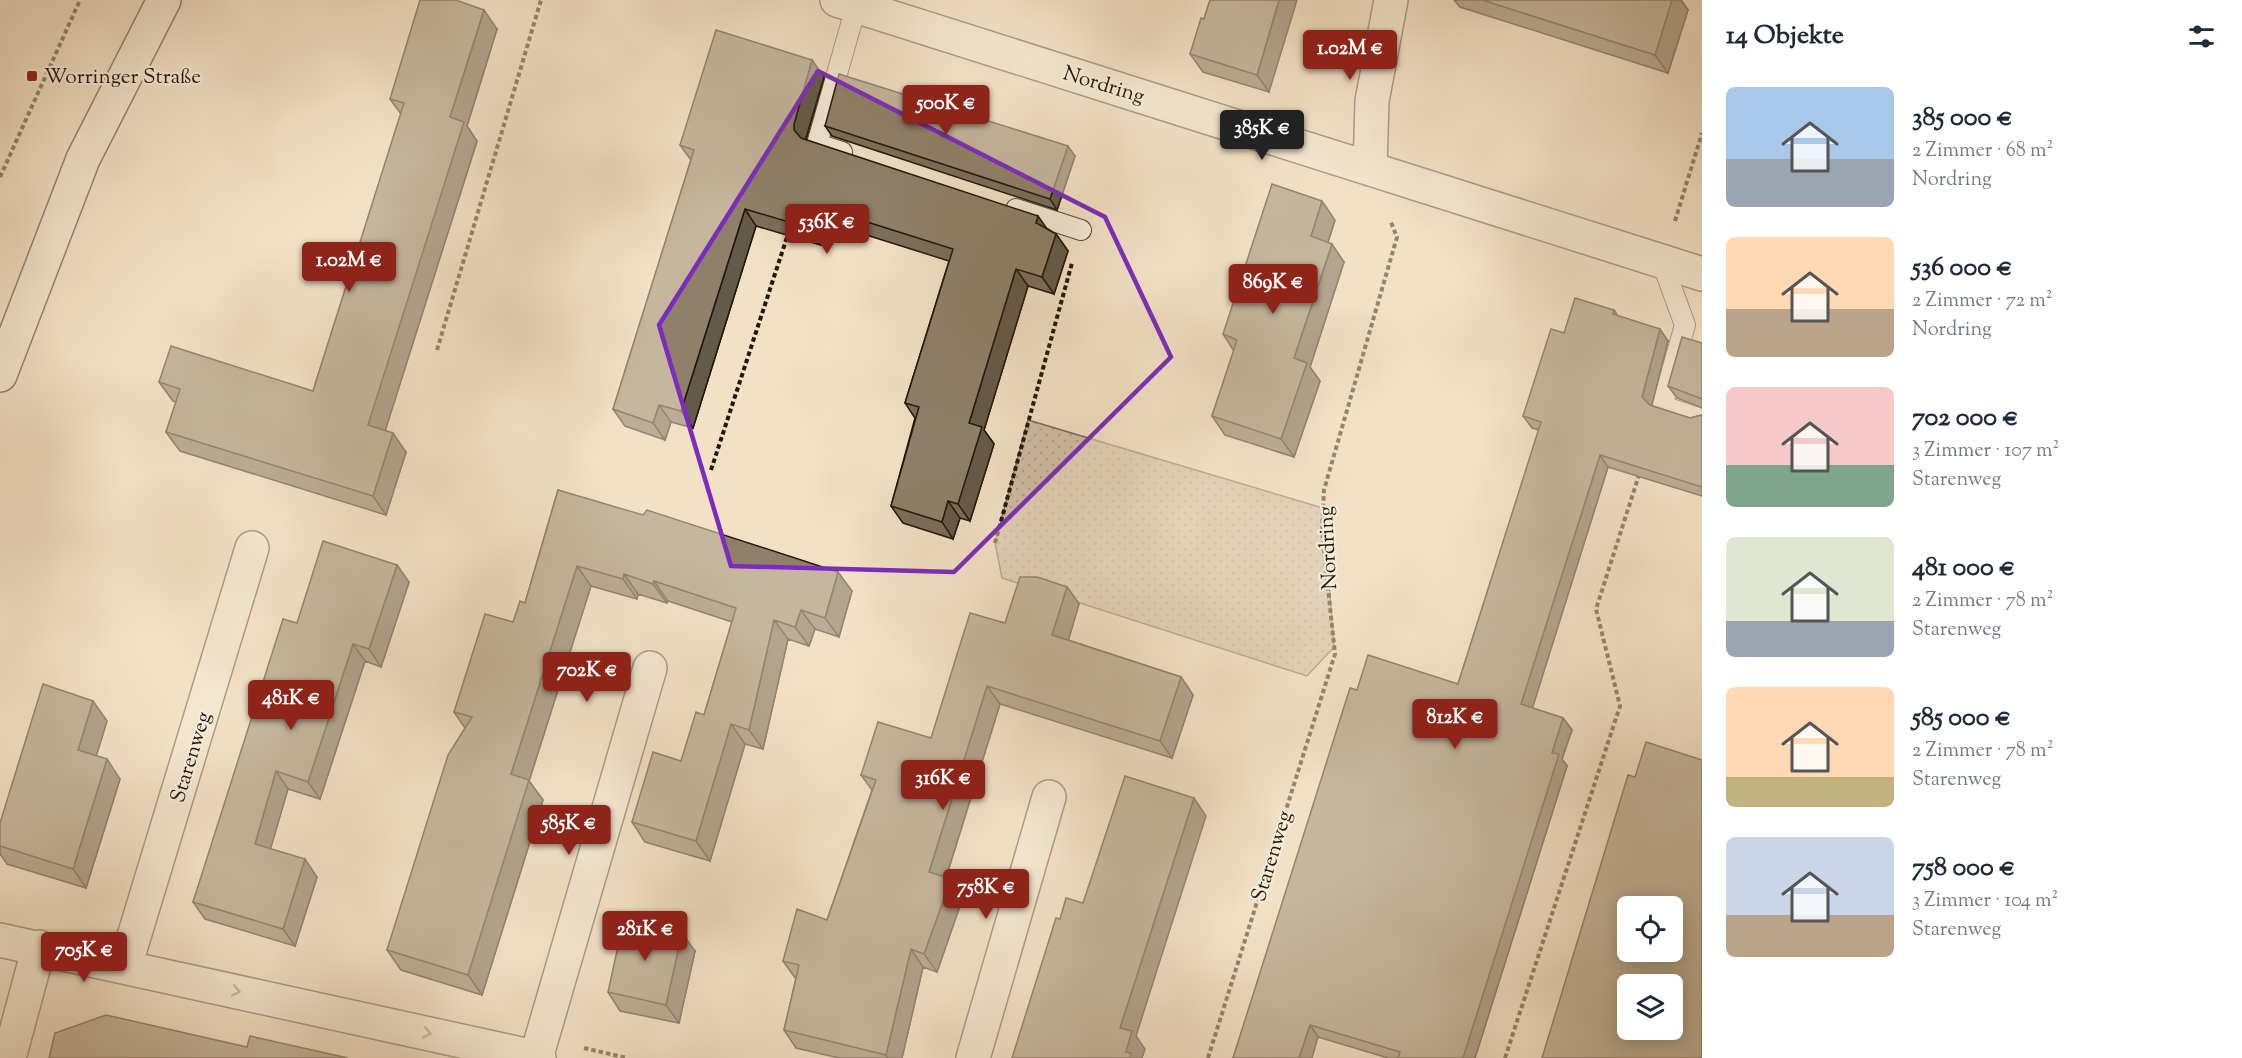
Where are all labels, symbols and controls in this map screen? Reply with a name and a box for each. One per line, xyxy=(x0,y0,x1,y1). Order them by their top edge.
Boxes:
text: 14 Objekte xyxy=(1726,18,1844,55)
icon: filters xyxy=(2185,20,2218,53)
pin: 1.02M € xyxy=(1295,30,1405,81)
text: 1.02M € xyxy=(1317,35,1383,64)
street label: Nordring xyxy=(1059,59,1148,113)
place label: Worringer Straße xyxy=(44,63,201,93)
marker: Worringer Straße xyxy=(25,69,39,83)
pin: 500K € xyxy=(897,85,995,136)
text: 500K € xyxy=(916,90,976,119)
text: 385 000 € xyxy=(1912,100,2013,137)
pin: 385K € xyxy=(1213,110,1311,161)
icon: home xyxy=(1774,111,1846,183)
text: 385K € xyxy=(1234,115,1290,144)
text: 2 Zimmer · 68 m² xyxy=(1912,137,2053,166)
text: Nordring xyxy=(1912,166,1992,195)
pin: 536K € xyxy=(778,204,876,255)
text: 536K € xyxy=(799,209,855,238)
pin: 1.02M € xyxy=(294,242,404,293)
text: 1.02M € xyxy=(316,247,382,276)
text: 536 000 € xyxy=(1912,250,2012,287)
icon: home xyxy=(1774,261,1846,333)
pin: 869K € xyxy=(1224,264,1322,315)
text: 869K € xyxy=(1243,269,1303,298)
text: 2 Zimmer · 72 m² xyxy=(1912,287,2053,316)
text: Nordring xyxy=(1912,316,1992,345)
text: 702 000 € xyxy=(1912,400,2019,437)
icon: home xyxy=(1774,411,1846,483)
text: 3 Zimmer · 107 m² xyxy=(1912,437,2059,466)
text: Starenweg xyxy=(1912,466,2001,495)
street label: Nordring xyxy=(1312,505,1346,591)
text: 481 000 € xyxy=(1912,550,2015,587)
icon: home xyxy=(1774,561,1846,633)
text: 2 Zimmer · 78 m² xyxy=(1912,587,2053,616)
text: Starenweg xyxy=(1912,616,2001,645)
pin: 702K € xyxy=(538,652,636,703)
text: 702K € xyxy=(557,657,617,686)
pin: 481K € xyxy=(242,680,340,731)
text: 481K € xyxy=(262,685,320,714)
pin: 812K € xyxy=(1406,699,1504,750)
text: 585 000 € xyxy=(1912,700,2011,737)
text: 812K € xyxy=(1426,704,1484,733)
street label: Starenweg xyxy=(164,708,220,807)
icon: home xyxy=(1774,711,1846,783)
text: 2 Zimmer · 78 m² xyxy=(1912,737,2053,766)
pin: 316K € xyxy=(894,760,992,811)
text: 316K € xyxy=(915,765,971,794)
text: Starenweg xyxy=(1912,766,2001,795)
pin: 585K € xyxy=(520,805,618,856)
street label: Starenweg xyxy=(1245,807,1301,906)
text: 585K € xyxy=(542,810,596,839)
text: 758 000 € xyxy=(1912,850,2015,887)
icon: home xyxy=(1774,861,1846,933)
pin: 758K € xyxy=(937,869,1035,920)
text: 758K € xyxy=(957,874,1015,903)
text: 3 Zimmer · 104 m² xyxy=(1912,887,2058,916)
map controls xyxy=(1617,896,1683,1040)
button: locate xyxy=(1617,896,1683,962)
pin: 281K € xyxy=(596,911,694,962)
text: 281K € xyxy=(616,916,674,945)
text: Starenweg xyxy=(1912,916,2001,945)
pin: 705K € xyxy=(35,932,133,983)
text: 705K € xyxy=(55,937,113,966)
button: layers xyxy=(1617,974,1683,1040)
one-way arrow xyxy=(231,984,241,997)
one-way arrow xyxy=(422,1026,432,1039)

